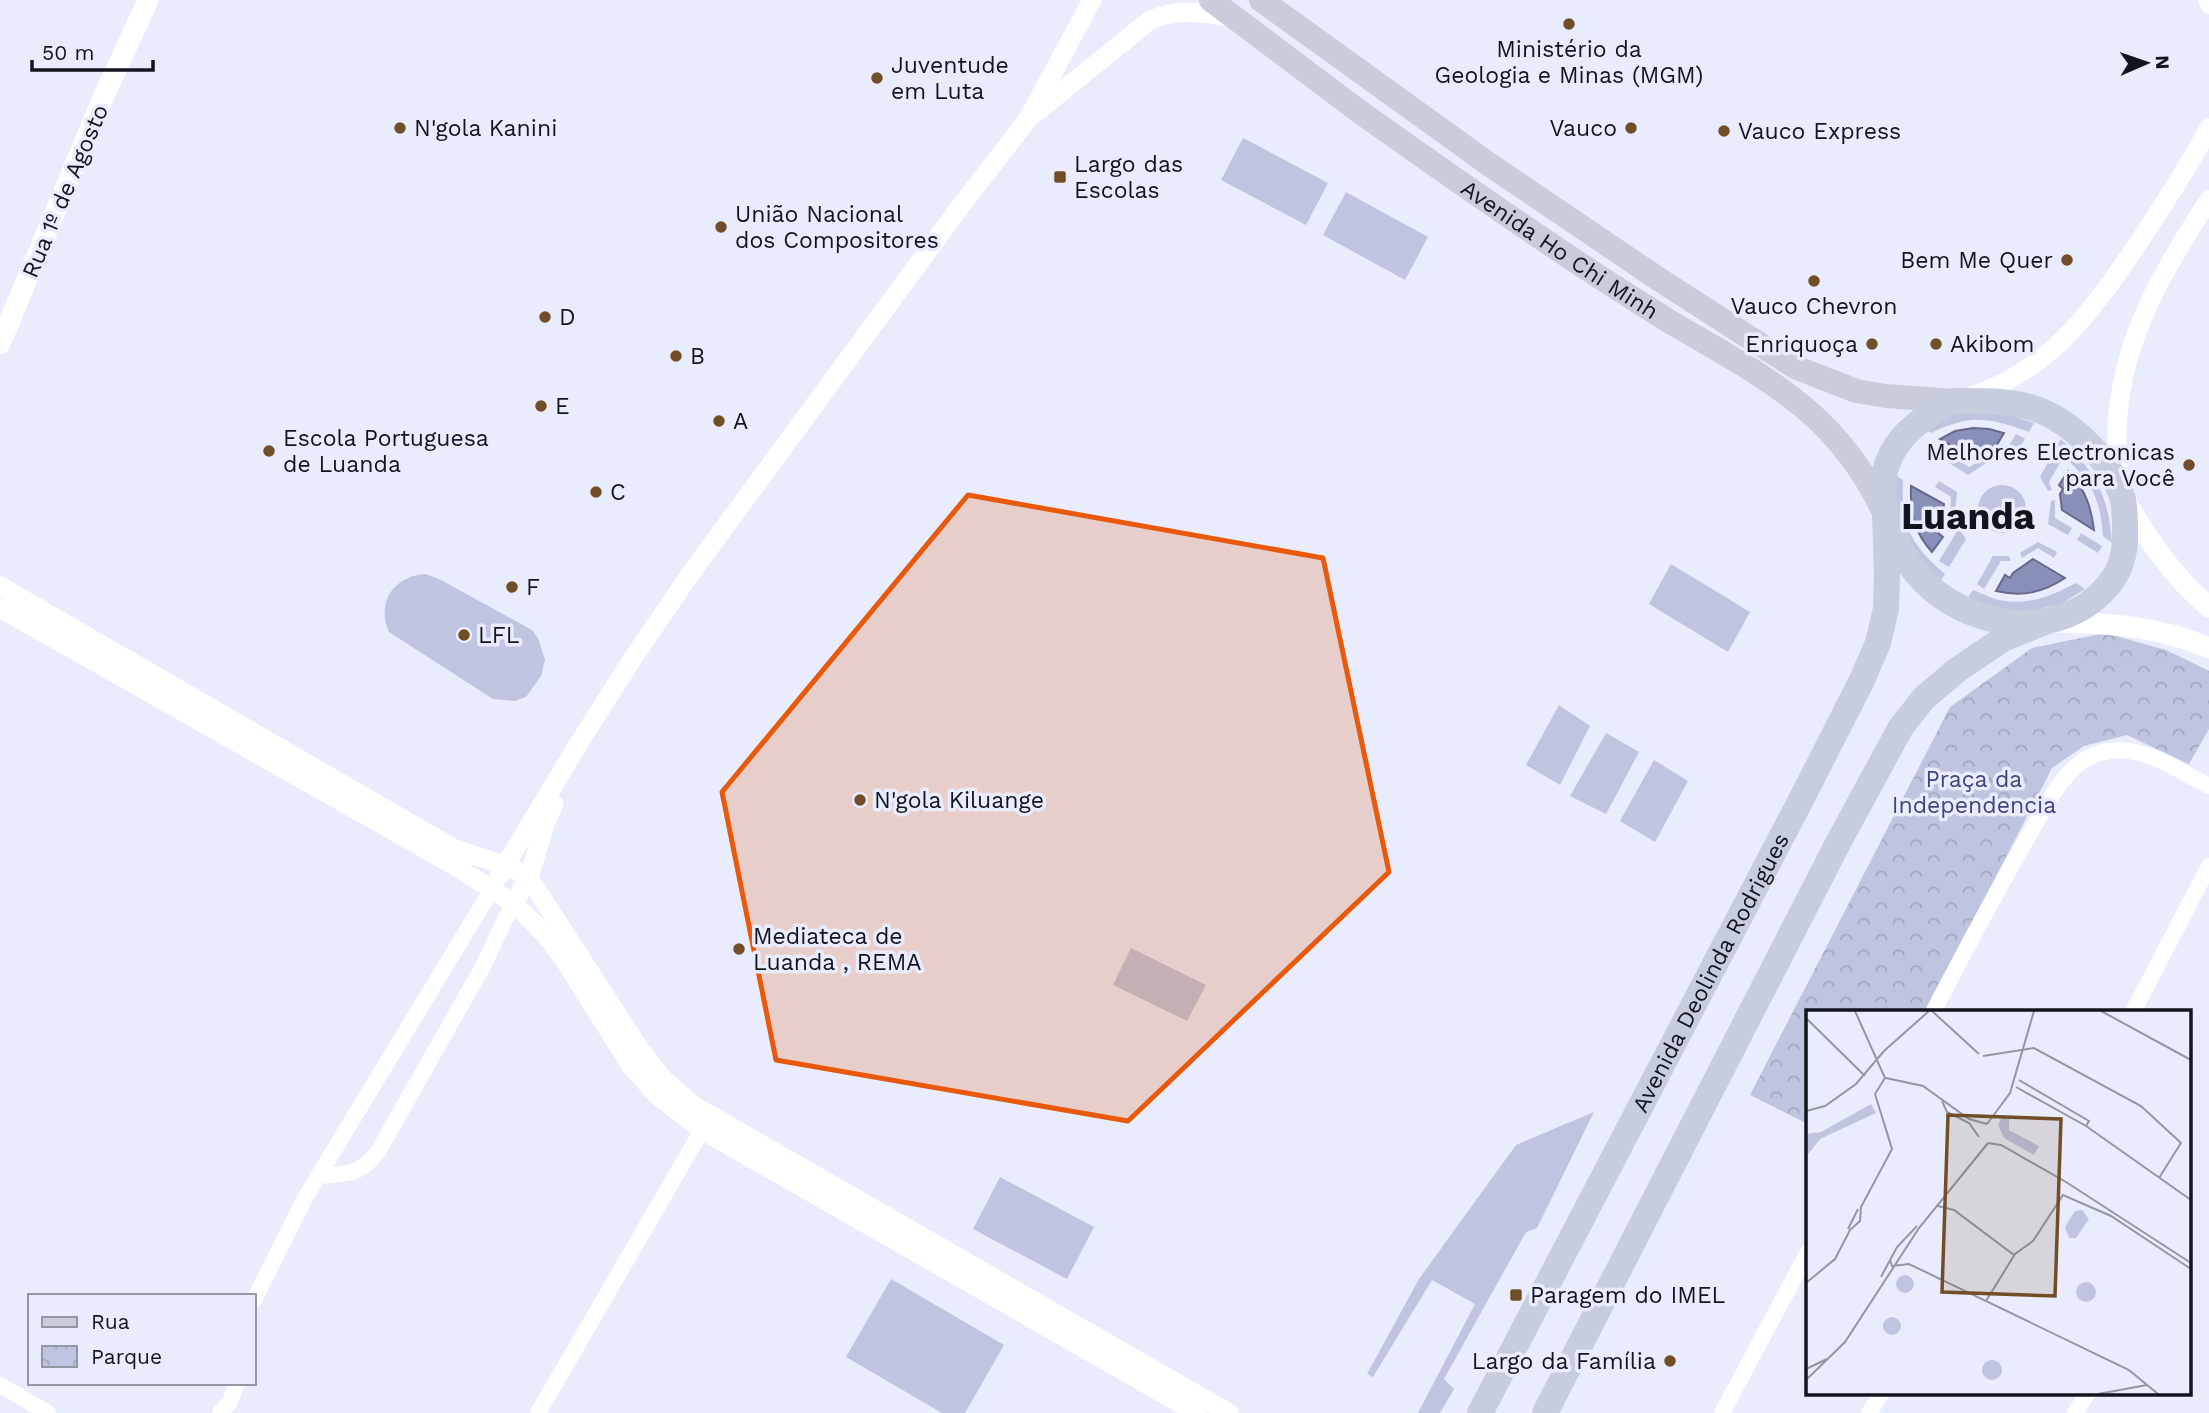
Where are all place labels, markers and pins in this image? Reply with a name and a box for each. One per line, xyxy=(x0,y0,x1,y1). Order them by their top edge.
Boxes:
marker: Ministério da Geologia e Minas (MGM) xyxy=(1561,16,1577,32)
place label: Ministério da Geologia e Minas (MGM) xyxy=(1435,36,1703,89)
place label: Juventude em Luta xyxy=(891,52,1009,105)
marker: Juventude em Luta xyxy=(869,70,885,86)
place label: N'gola Kanini xyxy=(414,115,557,142)
place label: Vauco xyxy=(1550,115,1617,142)
place label: Vauco Express xyxy=(1738,118,1901,145)
marker: N'gola Kanini xyxy=(392,120,408,136)
marker: Vauco xyxy=(1623,120,1639,136)
marker: Vauco Express xyxy=(1716,123,1732,139)
place label: Largo das Escolas xyxy=(1074,151,1183,204)
marker: Largo das Escolas xyxy=(1052,169,1068,185)
place label: União Nacional dos Compositores xyxy=(735,201,939,254)
marker: União Nacional dos Compositores xyxy=(713,219,729,235)
place label: Bem Me Quer xyxy=(1900,247,2053,274)
marker: Bem Me Quer xyxy=(2059,252,2075,268)
marker: Vauco Chevron xyxy=(1806,273,1822,289)
place label: Vauco Chevron xyxy=(1730,293,1898,320)
place label: D xyxy=(559,304,576,331)
marker: D xyxy=(537,309,553,325)
place label: Enriquoça xyxy=(1745,331,1858,358)
place label: Akibom xyxy=(1950,331,2034,358)
marker: Enriquoça xyxy=(1864,336,1880,352)
marker: Akibom xyxy=(1928,336,1944,352)
place label: B xyxy=(690,343,705,370)
marker: B xyxy=(668,348,684,364)
place label: E xyxy=(555,393,570,420)
marker: E xyxy=(533,398,549,414)
place label: A xyxy=(733,408,748,435)
marker: A xyxy=(711,413,727,429)
place label: Escola Portuguesa de Luanda xyxy=(283,425,489,478)
place label: Melhores Electronicas para Você xyxy=(1926,439,2175,492)
marker: Escola Portuguesa de Luanda xyxy=(261,443,277,459)
marker: Melhores Electronicas para Você xyxy=(2181,457,2197,473)
place label: C xyxy=(610,479,626,506)
marker: C xyxy=(588,484,604,500)
place label: F xyxy=(526,574,540,601)
marker: F xyxy=(504,579,520,595)
place label: LFL xyxy=(478,622,520,649)
marker: LFL xyxy=(456,627,472,643)
place label: N'gola Kiluange xyxy=(874,787,1044,814)
marker: N'gola Kiluange xyxy=(852,792,868,808)
place label: Mediateca de Luanda , REMA xyxy=(753,923,921,976)
marker: Mediateca de Luanda , REMA xyxy=(731,941,747,957)
place label: Paragem do IMEL xyxy=(1530,1282,1726,1309)
marker: Paragem do IMEL xyxy=(1508,1287,1524,1303)
place label: Largo da Família xyxy=(1472,1348,1656,1375)
marker: Largo da Família xyxy=(1662,1353,1678,1369)

